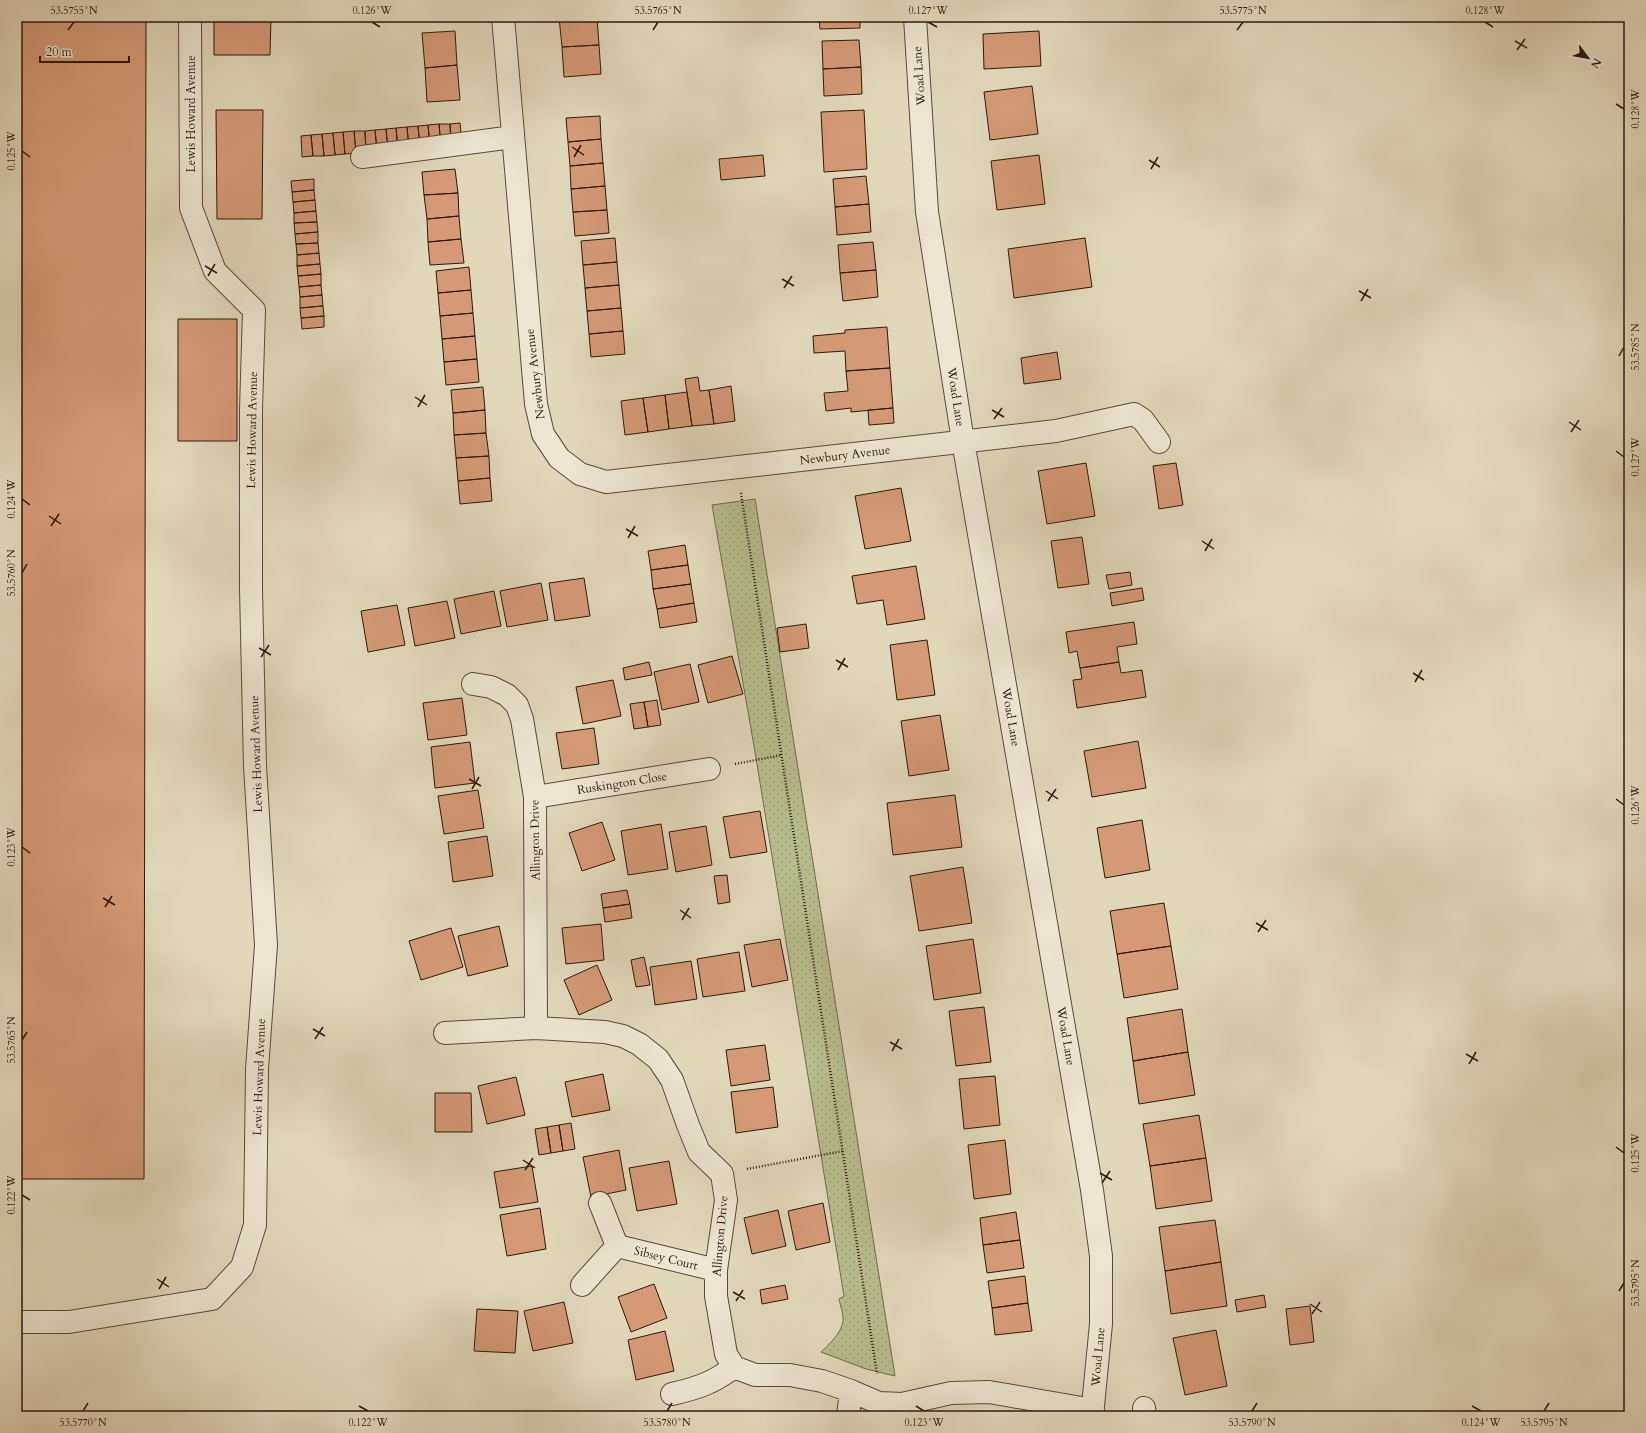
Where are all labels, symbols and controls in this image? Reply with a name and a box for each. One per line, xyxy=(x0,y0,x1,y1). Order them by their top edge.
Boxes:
text: 53.5755°N xyxy=(51,4,98,18)
text: 0.126°W xyxy=(352,4,393,18)
text: 53.5765°N xyxy=(635,4,682,18)
text: 0.127°W xyxy=(908,4,949,18)
text: 53.5775°N xyxy=(1220,4,1267,18)
text: 0.128°W xyxy=(1465,4,1506,18)
scale bar xyxy=(40,38,129,64)
north arrow xyxy=(1568,38,1608,78)
text: 20 m xyxy=(46,44,73,60)
street label: Woad Lane xyxy=(909,46,929,107)
street label: Lewis Howard Avenue xyxy=(183,55,199,173)
text: N xyxy=(1587,55,1605,71)
text: 0.128°W xyxy=(1629,88,1643,129)
text: 0.125°W xyxy=(5,130,19,171)
text: 53.5785°N xyxy=(1629,323,1643,370)
street label: Newbury Avenue xyxy=(522,328,548,420)
street label: Woad Lane xyxy=(943,366,969,428)
street label: Lewis Howard Avenue xyxy=(243,371,261,489)
text: 0.127°W xyxy=(1629,436,1643,477)
street label: Newbury Avenue xyxy=(799,442,891,468)
text: 0.124°W xyxy=(5,478,19,519)
text: 53.5760°N xyxy=(5,549,19,596)
street label: Woad Lane xyxy=(998,685,1024,748)
street label: Lewis Howard Avenue xyxy=(246,695,266,813)
street label: Ruskington Close xyxy=(576,768,668,798)
text: 0.126°W xyxy=(1629,784,1643,825)
street label: Allington Drive xyxy=(526,799,544,881)
text: 0.123°W xyxy=(5,826,19,867)
street label: Woad Lane xyxy=(1053,1004,1079,1067)
text: 53.5765°N xyxy=(5,1016,19,1063)
street label: Lewis Howard Avenue xyxy=(249,1018,269,1136)
text: 0.125°W xyxy=(1629,1132,1643,1173)
text: 0.122°W xyxy=(5,1174,19,1215)
street label: Allington Drive xyxy=(709,1195,731,1277)
street label: Sibsey Court xyxy=(632,1242,700,1274)
text: 53.5795°N xyxy=(1629,1259,1643,1306)
street label: Woad Lane xyxy=(1087,1327,1109,1388)
text: 53.5770°N xyxy=(60,1416,107,1430)
text: 0.122°W xyxy=(348,1416,389,1430)
text: 53.5780°N xyxy=(644,1416,691,1430)
text: 0.123°W xyxy=(904,1416,945,1430)
text: 53.5790°N xyxy=(1229,1416,1276,1430)
text: 0.124°W xyxy=(1461,1416,1502,1430)
text: 53.5795°N xyxy=(1521,1416,1568,1430)

